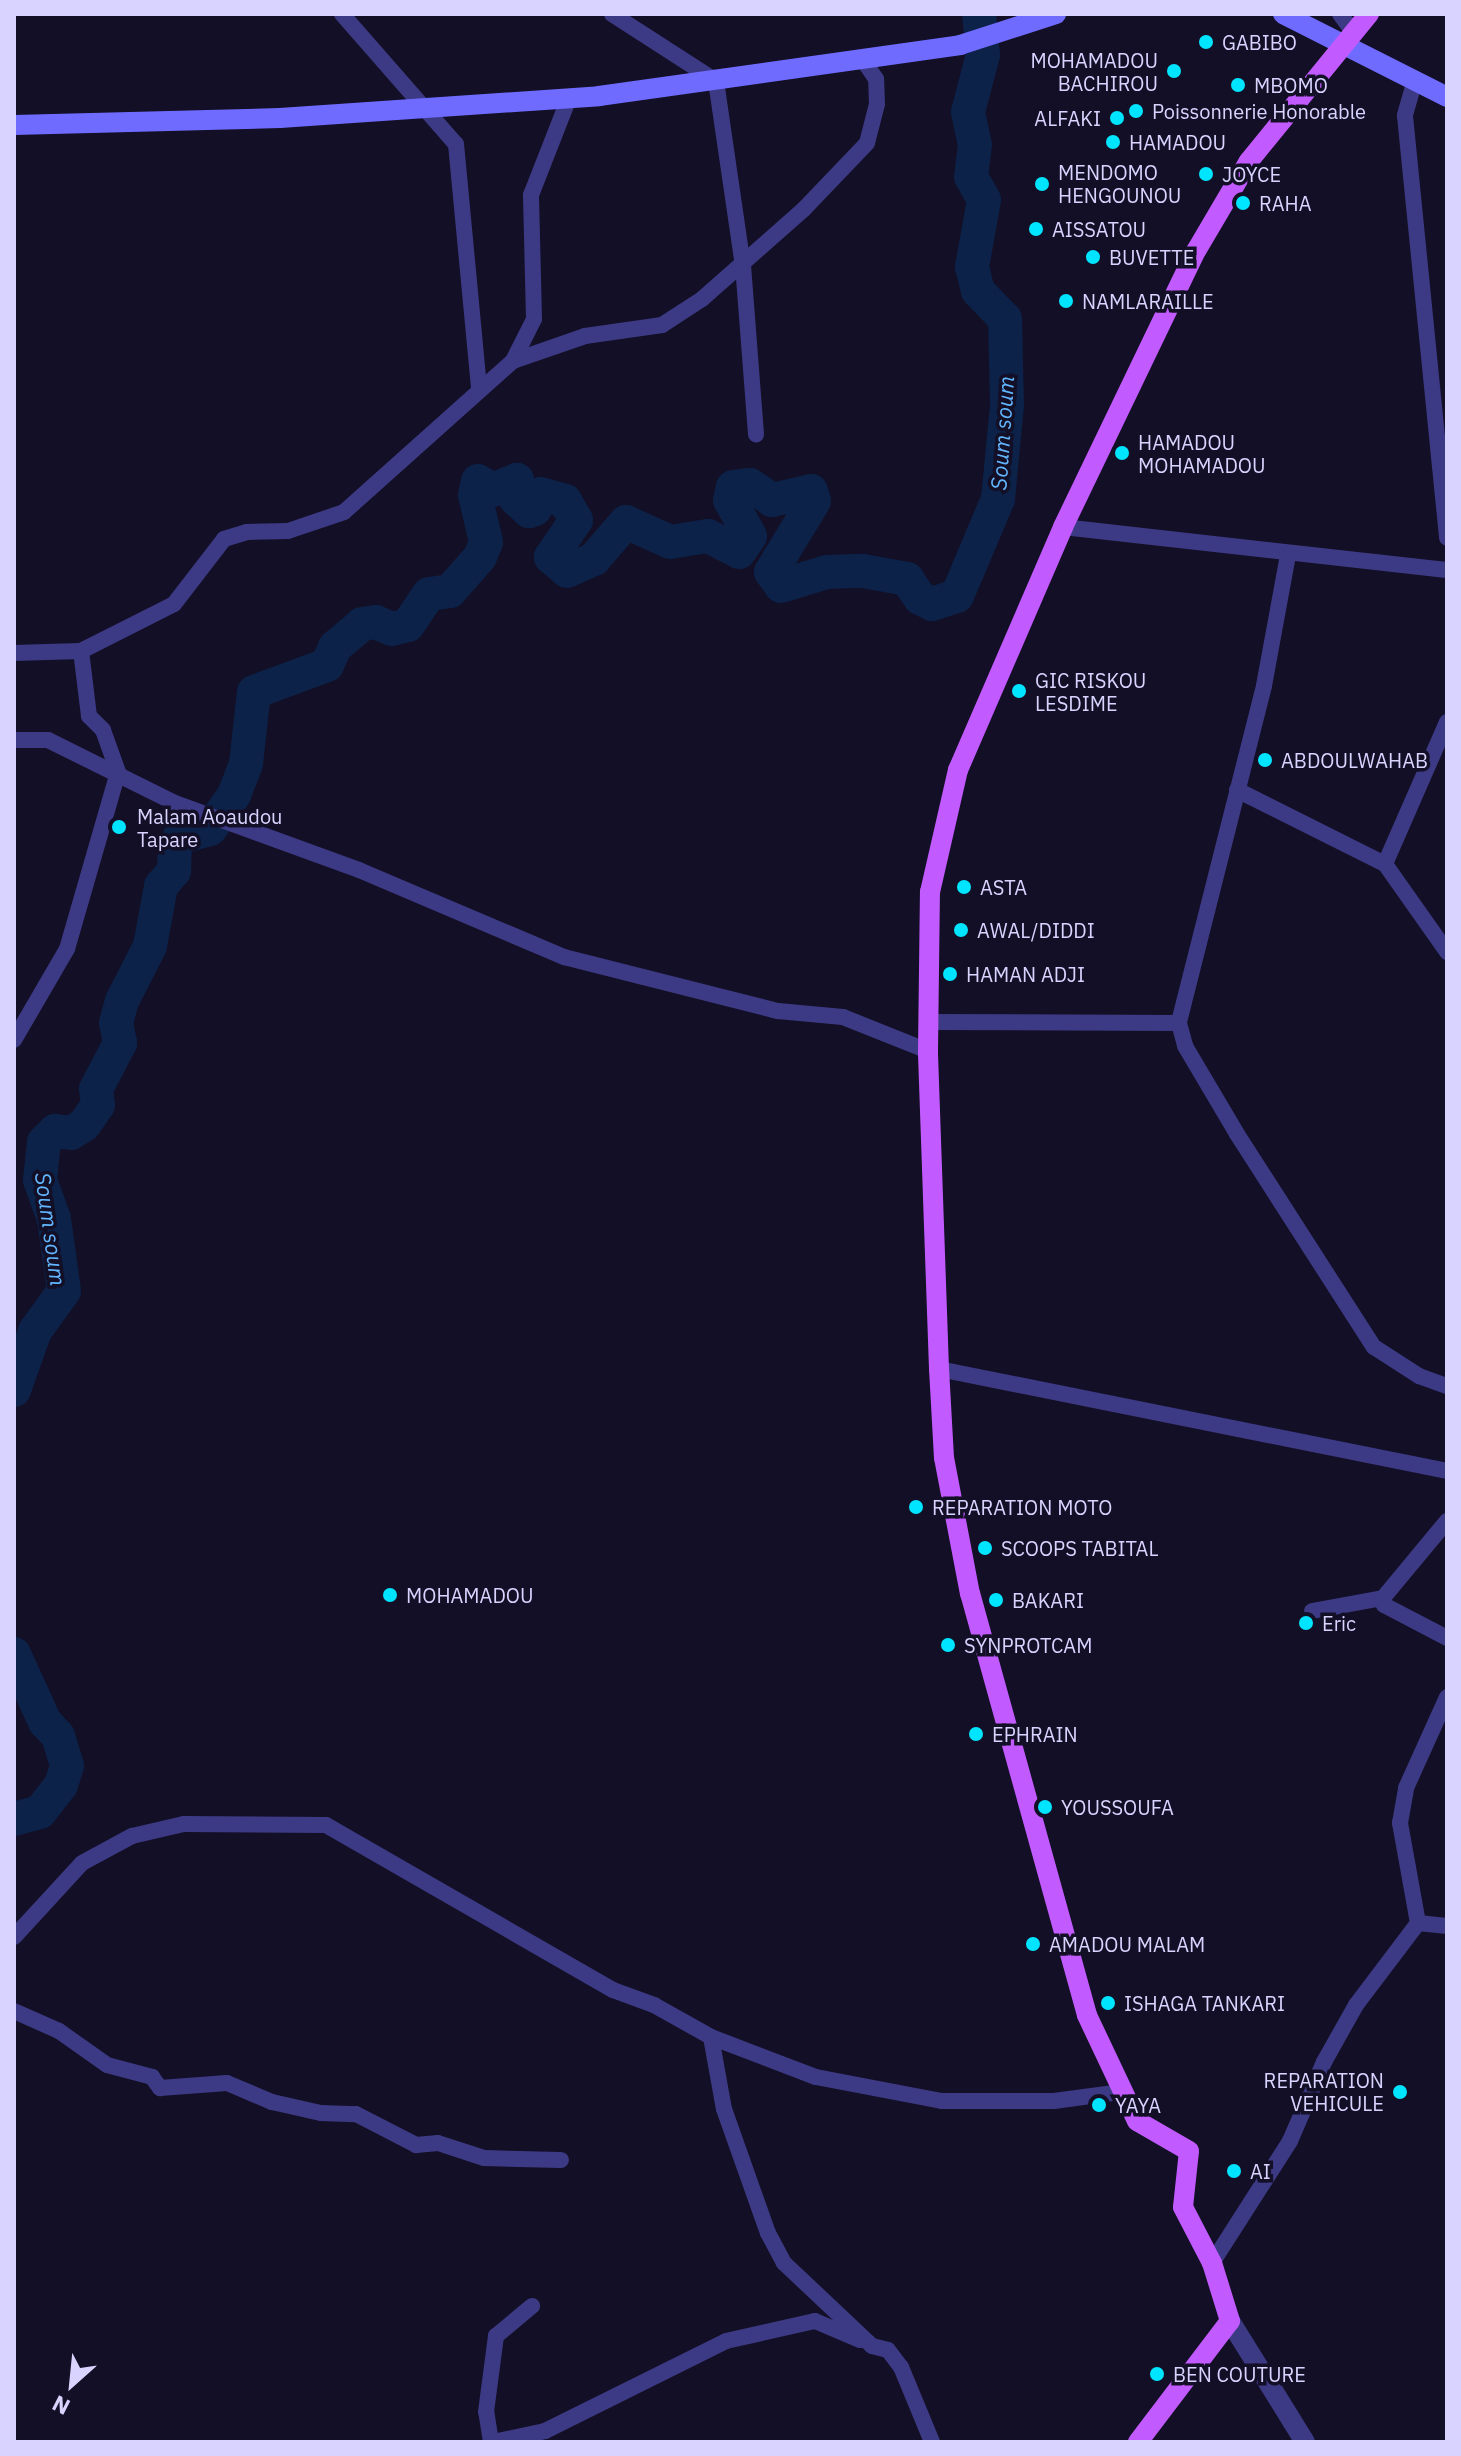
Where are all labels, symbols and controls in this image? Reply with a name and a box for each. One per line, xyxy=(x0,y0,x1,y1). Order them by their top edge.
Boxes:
place label: GABIBO xyxy=(1222,30,1297,54)
marker: GABIBO xyxy=(1197,33,1215,51)
place label: MOHAMADOU BACHIROU xyxy=(1030,48,1158,95)
marker: MOHAMADOU BACHIROU xyxy=(1165,62,1183,80)
place label: MBOMO xyxy=(1254,73,1328,97)
marker: MBOMO xyxy=(1229,76,1247,94)
place label: Poissonnerie Honorable xyxy=(1152,99,1366,123)
marker: Poissonnerie Honorable xyxy=(1127,102,1145,120)
place label: ALFAKI xyxy=(1034,106,1101,130)
marker: ALFAKI xyxy=(1108,109,1126,127)
place label: HAMADOU xyxy=(1129,130,1226,154)
marker: HAMADOU xyxy=(1104,133,1122,151)
place label: MENDOMO HENGOUNOU xyxy=(1058,160,1181,207)
place label: JOYCE xyxy=(1222,162,1281,186)
marker: JOYCE xyxy=(1197,165,1215,183)
marker: MENDOMO HENGOUNOU xyxy=(1033,175,1051,193)
place label: RAHA xyxy=(1259,191,1312,215)
marker: RAHA xyxy=(1234,194,1252,212)
place label: AISSATOU xyxy=(1052,217,1146,241)
marker: AISSATOU xyxy=(1027,220,1045,238)
place label: BUVETTE xyxy=(1109,245,1194,269)
marker: BUVETTE xyxy=(1084,248,1102,266)
place label: NAMLARAILLE xyxy=(1082,289,1214,313)
marker: NAMLARAILLE xyxy=(1057,292,1075,310)
water label: Soum soum xyxy=(985,375,1019,491)
place label: HAMADOU MOHAMADOU xyxy=(1138,430,1266,477)
marker: HAMADOU MOHAMADOU xyxy=(1113,444,1131,462)
place label: GIC RISKOU LESDIME xyxy=(1035,668,1146,715)
marker: GIC RISKOU LESDIME xyxy=(1010,682,1028,700)
place label: ABDOULWAHAB xyxy=(1281,748,1428,772)
marker: ABDOULWAHAB xyxy=(1256,751,1274,769)
place label: Malam Aoaudou Tapare xyxy=(137,804,282,851)
marker: Malam Aoaudou Tapare xyxy=(108,816,130,838)
place label: ASTA xyxy=(980,875,1027,899)
marker: ASTA xyxy=(955,878,973,896)
place label: AWAL/DIDDI xyxy=(977,918,1095,942)
marker: AWAL/DIDDI xyxy=(952,921,970,939)
place label: HAMAN ADJI xyxy=(966,962,1085,986)
marker: HAMAN ADJI xyxy=(941,965,959,983)
water label: Soum soum xyxy=(30,1170,72,1288)
place label: REPARATION MOTO xyxy=(932,1495,1112,1519)
marker: REPARATION MOTO xyxy=(907,1498,925,1516)
place label: SCOOPS TABITAL xyxy=(1001,1536,1158,1560)
marker: SCOOPS TABITAL xyxy=(976,1539,994,1557)
place label: MOHAMADOU xyxy=(406,1583,534,1607)
marker: MOHAMADOU xyxy=(381,1586,399,1604)
place label: BAKARI xyxy=(1012,1588,1084,1612)
marker: BAKARI xyxy=(987,1591,1005,1609)
place label: Eric xyxy=(1322,1611,1356,1635)
marker: Eric xyxy=(1297,1614,1315,1632)
place label: SYNPROTCAM xyxy=(964,1633,1092,1657)
marker: SYNPROTCAM xyxy=(939,1636,957,1654)
place label: EPHRAIN xyxy=(992,1722,1078,1746)
marker: EPHRAIN xyxy=(967,1725,985,1743)
place label: YOUSSOUFA xyxy=(1061,1795,1174,1819)
marker: YOUSSOUFA xyxy=(1036,1798,1054,1816)
place label: AMADOU MALAM xyxy=(1049,1932,1205,1956)
marker: AMADOU MALAM xyxy=(1024,1935,1042,1953)
place label: ISHAGA TANKARI xyxy=(1124,1991,1285,2015)
marker: ISHAGA TANKARI xyxy=(1099,1994,1117,2012)
place label: REPARATION VEHICULE xyxy=(1264,2068,1384,2115)
marker: REPARATION VEHICULE xyxy=(1391,2083,1409,2101)
place label: YAYA xyxy=(1115,2093,1161,2117)
marker: YAYA xyxy=(1090,2096,1108,2114)
place label: AI xyxy=(1250,2159,1271,2183)
marker: AI xyxy=(1225,2162,1243,2180)
north arrow xyxy=(32,2344,112,2424)
place label: BEN COUTURE xyxy=(1173,2362,1306,2386)
marker: BEN COUTURE xyxy=(1148,2365,1166,2383)
text: N xyxy=(47,2389,75,2422)

